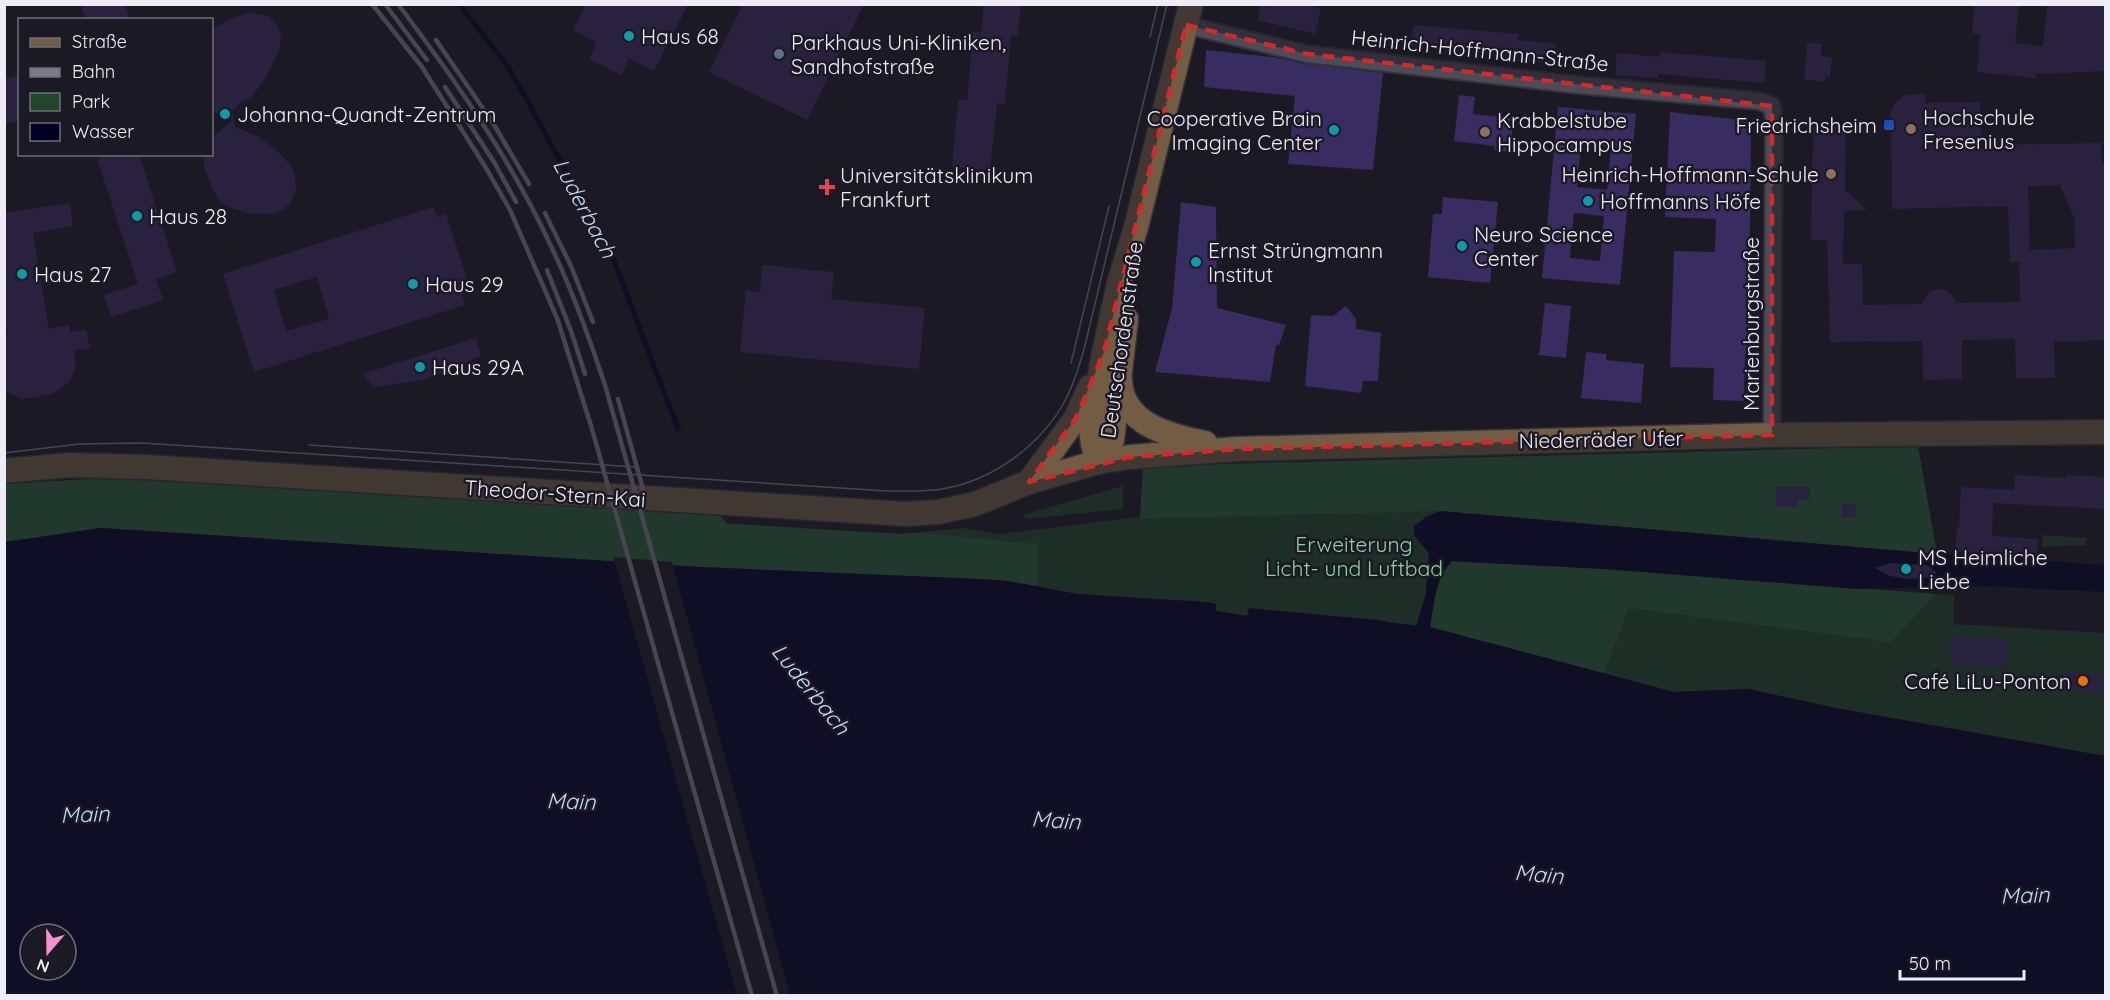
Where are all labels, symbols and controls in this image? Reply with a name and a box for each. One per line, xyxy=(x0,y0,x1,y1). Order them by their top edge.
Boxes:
legend xyxy=(18,18,213,156)
place label: Haus 68 xyxy=(641,23,719,49)
street label: Heinrich-Hoffmann-Straße xyxy=(1350,24,1610,76)
marker: Haus 68 xyxy=(622,29,636,43)
place label: Parkhaus Uni-Kliniken, Sandhofstraße xyxy=(791,29,1006,79)
text: Straße xyxy=(72,30,127,53)
marker: Parkhaus Uni-Kliniken, Sandhofstraße xyxy=(772,47,786,61)
text: Bahn xyxy=(72,60,115,83)
text: Park xyxy=(72,90,110,113)
place label: Johanna-Quandt-Zentrum xyxy=(237,101,496,127)
place label: Hochschule Fresenius xyxy=(1923,104,2035,154)
place label: Cooperative Brain Imaging Center xyxy=(1147,105,1322,155)
marker: Johanna-Quandt-Zentrum xyxy=(218,107,232,121)
place label: Krabbelstube Hippocampus xyxy=(1497,107,1632,157)
place label: Friedrichsheim xyxy=(1735,112,1877,138)
marker: Friedrichsheim xyxy=(1882,118,1896,132)
text: Wasser xyxy=(72,120,134,143)
marker: Hochschule Fresenius xyxy=(1904,122,1918,136)
marker: Cooperative Brain Imaging Center xyxy=(1327,123,1341,137)
marker: Krabbelstube Hippocampus xyxy=(1478,125,1492,139)
water label: Luderbach xyxy=(547,153,623,263)
place label: Heinrich-Hoffmann-Schule xyxy=(1561,161,1819,187)
place label: Universitätsklinikum Frankfurt xyxy=(840,162,1033,212)
marker: Heinrich-Hoffmann-Schule xyxy=(1824,167,1838,181)
marker: Universitätsklinikum Frankfurt xyxy=(818,178,836,196)
place label: Hoffmanns Höfe xyxy=(1600,188,1761,214)
marker: Hoffmanns Höfe xyxy=(1581,194,1595,208)
place label: Haus 28 xyxy=(149,203,227,229)
marker: Haus 28 xyxy=(130,209,144,223)
place label: Neuro Science Center xyxy=(1474,221,1613,271)
place label: Ernst Strüngmann Institut xyxy=(1208,237,1383,287)
street label: Marienburgstraße xyxy=(1738,237,1764,411)
marker: Neuro Science Center xyxy=(1455,239,1469,253)
street label: Deutschordenstraße xyxy=(1094,240,1148,440)
marker: Ernst Strüngmann Institut xyxy=(1189,255,1203,269)
place label: Haus 27 xyxy=(34,261,111,287)
marker: Haus 27 xyxy=(15,267,29,281)
place label: Haus 29 xyxy=(425,271,504,297)
marker: Haus 29 xyxy=(406,277,420,291)
place label: Haus 29A xyxy=(432,354,524,380)
marker: Haus 29A xyxy=(413,360,427,374)
street label: Niederräder Ufer xyxy=(1518,425,1684,453)
street label: Theodor-Stern-Kai xyxy=(464,474,646,512)
park label: Erweiterung Licht- und Luftbad xyxy=(1265,531,1443,581)
place label: MS Heimliche Liebe xyxy=(1918,544,2048,594)
marker: MS Heimliche Liebe xyxy=(1899,562,1913,576)
water label: Luderbach xyxy=(766,638,856,741)
place label: Café LiLu-Ponton xyxy=(1904,668,2071,694)
marker: Café LiLu-Ponton xyxy=(2076,674,2090,688)
water label: Main xyxy=(546,786,597,816)
water label: Main xyxy=(60,799,111,829)
water label: Main xyxy=(1031,804,1083,836)
water label: Main xyxy=(1513,858,1566,890)
water label: Main xyxy=(2000,880,2051,910)
north arrow xyxy=(18,922,78,982)
scale bar xyxy=(1900,943,2024,981)
text: 50 m xyxy=(1909,952,1951,975)
text: N xyxy=(34,955,52,978)

